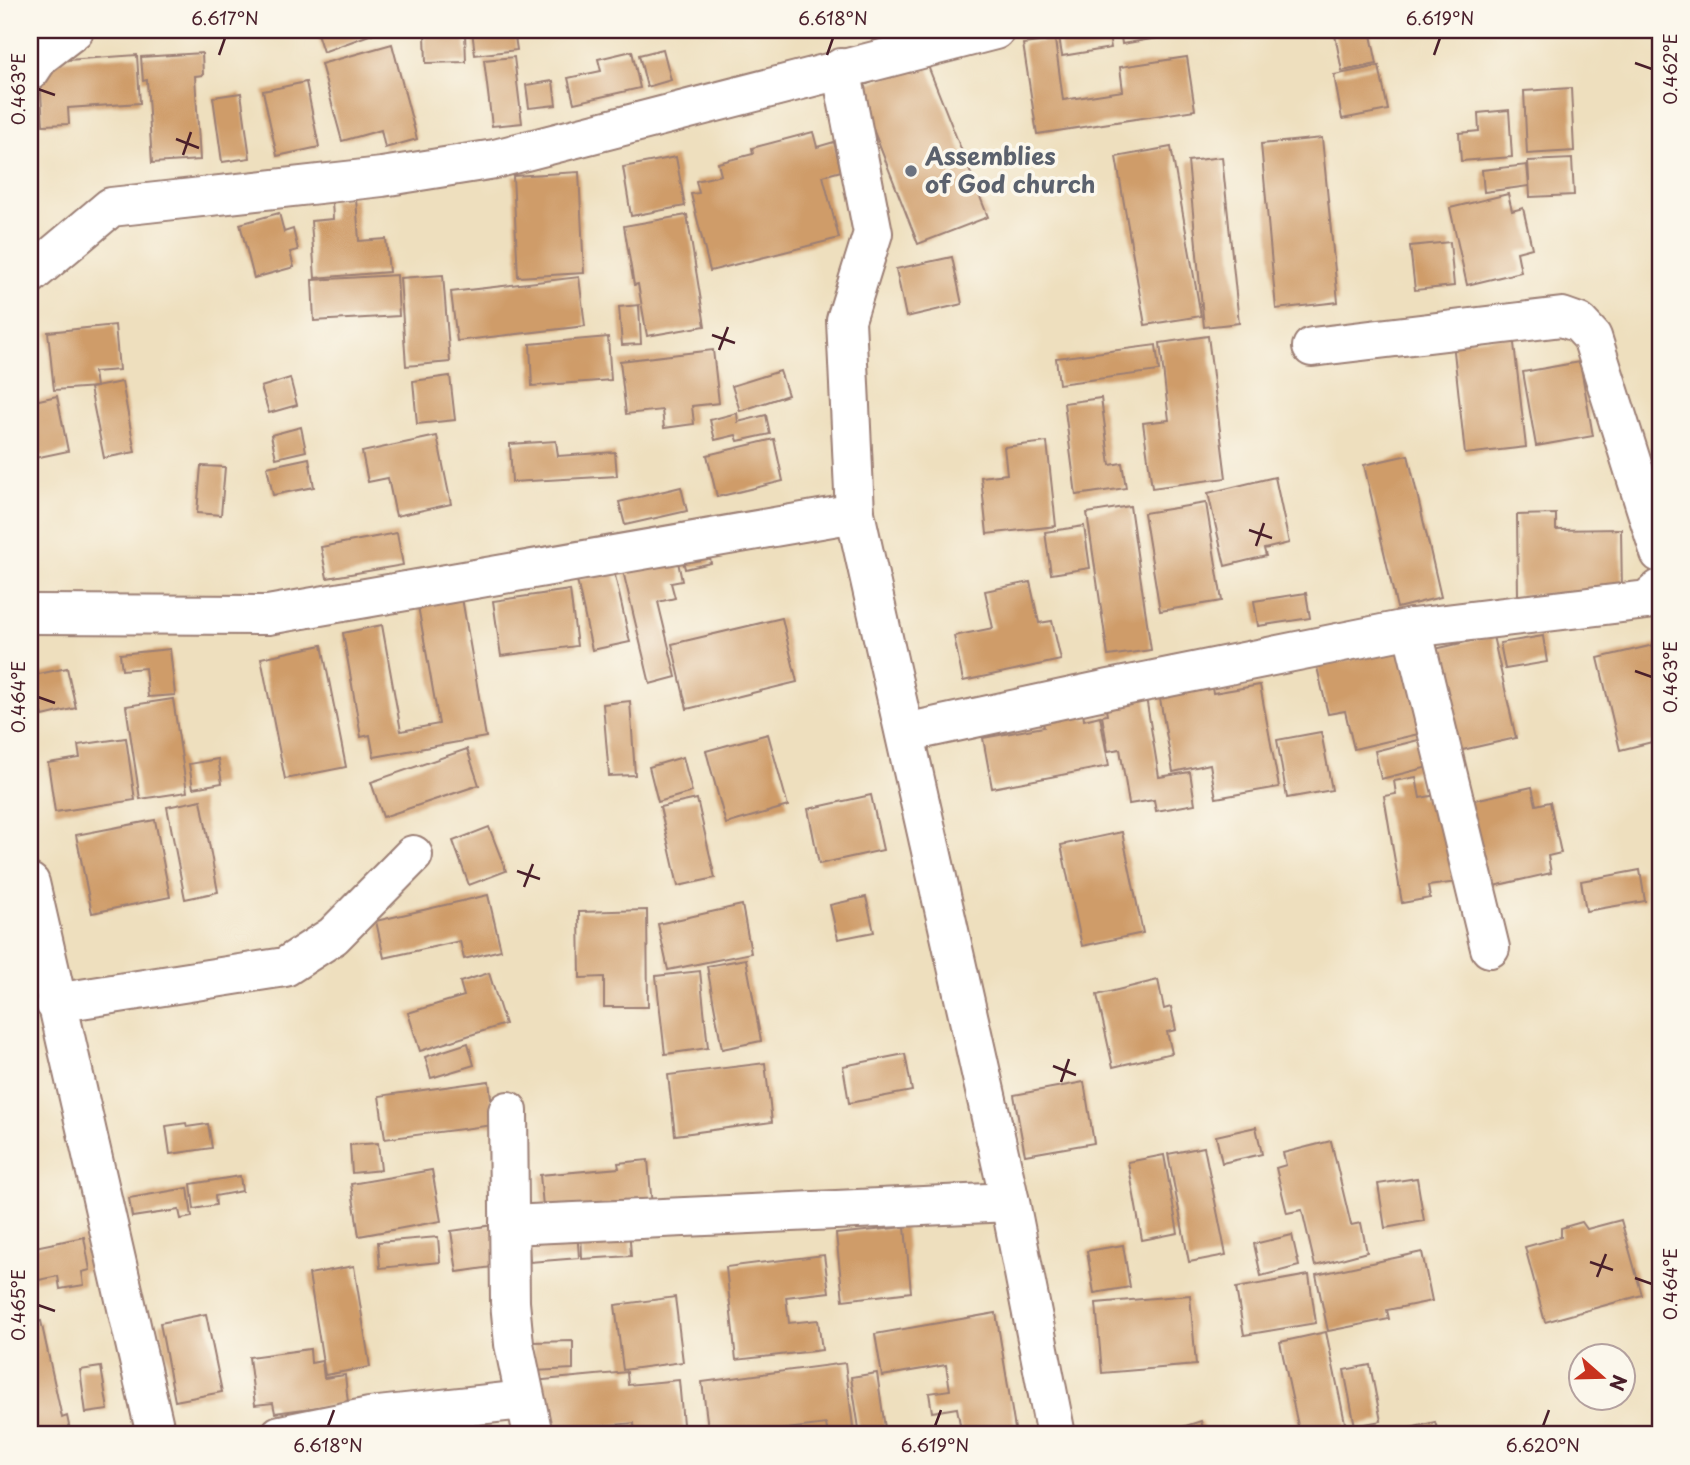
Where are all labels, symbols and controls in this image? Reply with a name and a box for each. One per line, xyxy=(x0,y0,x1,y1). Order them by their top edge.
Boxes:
text: 6.617°N xyxy=(191,4,259,31)
text: 6.618°N xyxy=(798,4,868,31)
text: 6.619°N xyxy=(1406,4,1474,31)
text: 0.462°E xyxy=(1656,33,1683,105)
text: 0.463°E xyxy=(4,53,31,125)
place label: Assemblies of God church xyxy=(924,137,1096,201)
marker: Assemblies of God church xyxy=(903,163,919,179)
text: 0.463°E xyxy=(1656,641,1683,713)
text: 0.464°E xyxy=(4,661,31,733)
text: 0.464°E xyxy=(1656,1248,1683,1320)
text: 0.465°E xyxy=(4,1269,31,1341)
north arrow xyxy=(1568,1342,1638,1412)
text: N xyxy=(1603,1371,1635,1395)
text: 6.618°N xyxy=(293,1431,363,1458)
text: 6.619°N xyxy=(901,1431,969,1458)
text: 6.620°N xyxy=(1506,1431,1580,1458)

